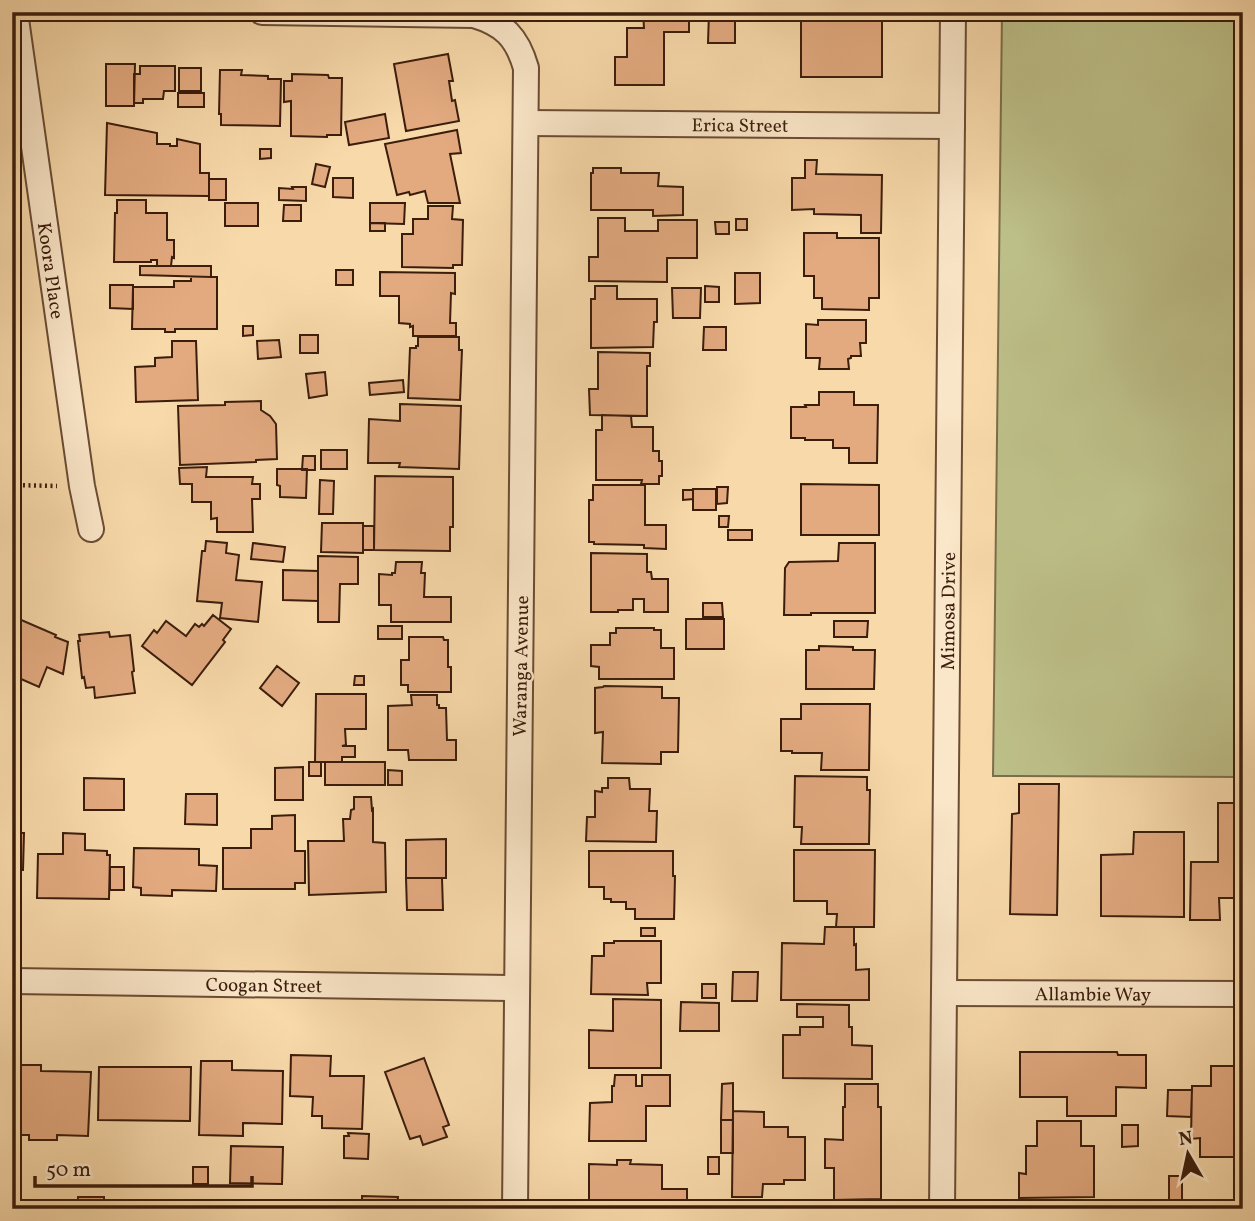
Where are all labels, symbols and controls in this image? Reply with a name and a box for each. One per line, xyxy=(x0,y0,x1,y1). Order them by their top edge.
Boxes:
street label: Erica Street xyxy=(692,113,789,140)
street label: Koora Place xyxy=(30,221,69,321)
street label: Mimosa Drive xyxy=(936,552,963,670)
street label: Waranga Avenue xyxy=(508,595,536,737)
street label: Coogan Street xyxy=(205,973,323,1000)
street label: Allambie Way xyxy=(1035,982,1151,1009)
north arrow xyxy=(1154,1120,1224,1190)
text: N xyxy=(1177,1125,1195,1153)
scale bar xyxy=(35,1144,252,1188)
text: 50 m xyxy=(46,1156,91,1185)

